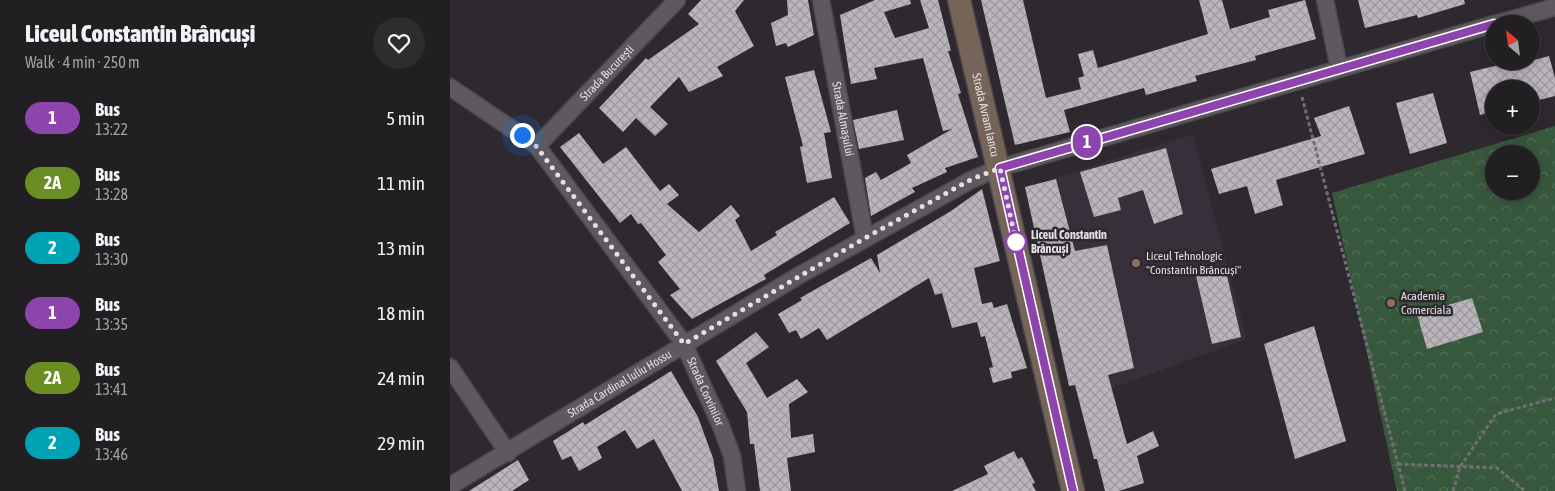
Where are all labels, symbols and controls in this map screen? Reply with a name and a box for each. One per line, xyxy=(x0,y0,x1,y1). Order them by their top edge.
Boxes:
north arrow xyxy=(1485,15,1540,70)
map controls xyxy=(1485,15,1540,200)
button: heart xyxy=(373,17,425,69)
text: Liceul Constantin Brâncuși xyxy=(25,20,255,47)
street label: Strada București xyxy=(577,42,637,104)
text: Walk · 4 min · 250 m xyxy=(25,53,139,71)
street label: Strada Avram Iancu xyxy=(969,72,1002,158)
button: + xyxy=(1485,80,1540,135)
street label: Strada Almașului xyxy=(829,81,857,157)
text: Bus xyxy=(95,98,120,120)
text: 1 xyxy=(48,107,57,128)
text: 5 min xyxy=(386,107,425,129)
text: 13:22 xyxy=(95,120,128,138)
your location xyxy=(510,123,535,148)
line badge: 1 xyxy=(1071,126,1103,158)
text: 1 xyxy=(1083,131,1091,152)
button: − xyxy=(1485,145,1540,200)
text: Bus xyxy=(95,163,120,185)
text: 2A xyxy=(44,172,61,193)
text: 11 min xyxy=(377,172,425,194)
text: 13:28 xyxy=(95,185,128,203)
text: Bus xyxy=(95,228,120,250)
place label: Liceul Constantin Brâncuși xyxy=(1031,228,1107,256)
marker: Liceul Constantin Brâncuși xyxy=(1005,231,1027,253)
text: 2 xyxy=(48,237,57,258)
text: 13 min xyxy=(377,237,425,259)
place label: Liceul Tehnologic "Constantin Brâncuși" xyxy=(1146,249,1241,277)
text: 13:30 xyxy=(95,250,128,268)
marker: Liceul Tehnologic "Constantin Brâncuși" xyxy=(1130,257,1142,269)
place label: Academia Comerciala xyxy=(1401,289,1451,317)
text: Bus xyxy=(95,293,120,315)
marker: Academia Comerciala xyxy=(1385,297,1397,309)
text: 1 xyxy=(48,302,57,323)
text: 18 min xyxy=(377,302,425,324)
text: 13:35 xyxy=(95,315,128,333)
street label: Strada Cardinal Iuliu Hossu xyxy=(565,347,674,420)
street label: Strada Corvinilor xyxy=(684,355,727,428)
text: Bus xyxy=(95,358,120,380)
text: 2A xyxy=(44,367,61,388)
text: 24 min xyxy=(377,367,425,389)
text: 13:41 xyxy=(95,380,128,398)
text: Bus xyxy=(95,423,120,445)
text: 2 xyxy=(48,432,57,453)
text: 29 min xyxy=(377,432,425,454)
text: 13:46 xyxy=(95,445,128,463)

